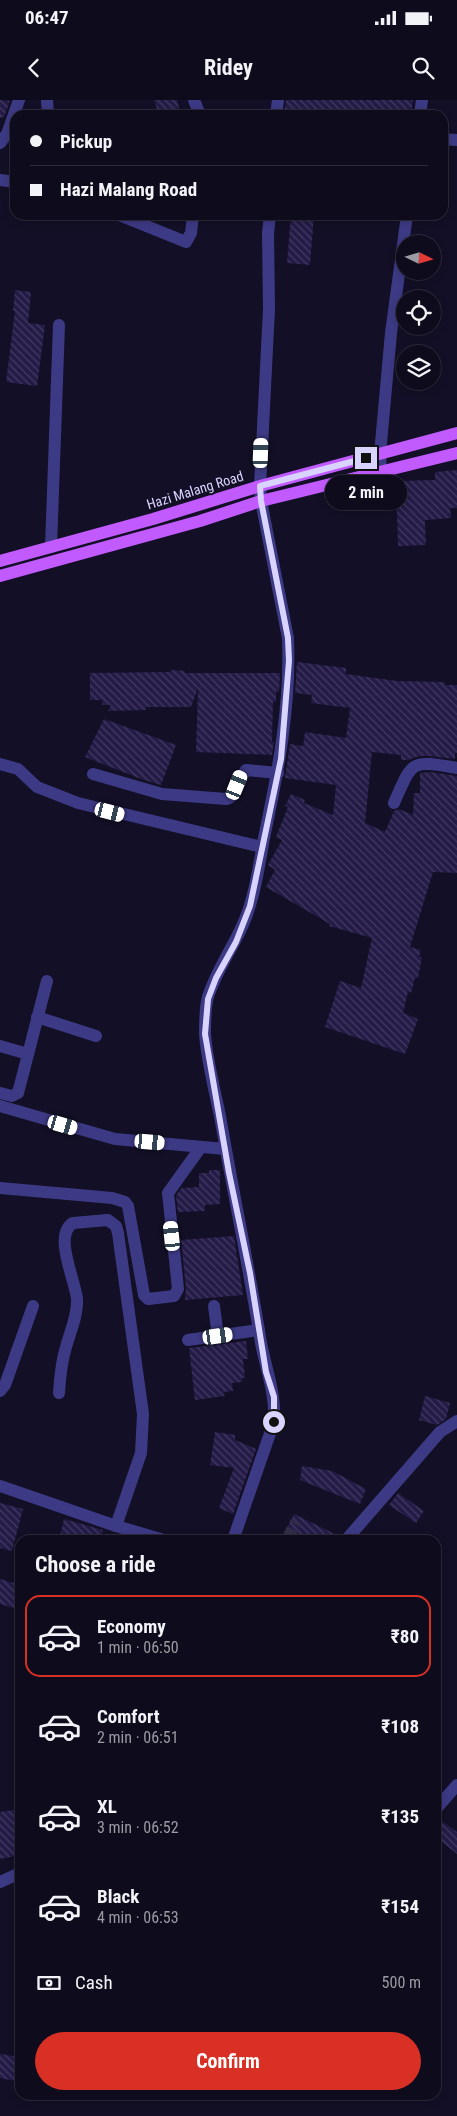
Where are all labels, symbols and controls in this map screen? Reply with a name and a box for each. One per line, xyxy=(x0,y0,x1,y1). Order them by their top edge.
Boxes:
text: 06:47 xyxy=(25,6,69,29)
icon: back xyxy=(20,54,48,82)
icon: search xyxy=(409,54,437,82)
text: Ridey xyxy=(204,55,253,80)
text: Pickup xyxy=(60,130,112,153)
text: Hazi Malang Road xyxy=(60,178,197,201)
north arrow xyxy=(396,235,441,280)
map controls xyxy=(396,235,441,390)
button: locate xyxy=(396,290,441,335)
button: layers xyxy=(396,345,441,390)
car xyxy=(252,438,269,468)
route end xyxy=(355,447,377,469)
street label: Hazi Malang Road xyxy=(145,468,245,512)
callout: 2 min xyxy=(325,476,407,510)
text: 2 min xyxy=(348,483,384,502)
car xyxy=(224,768,249,802)
car xyxy=(93,801,126,823)
car xyxy=(46,1114,79,1136)
car xyxy=(134,1133,165,1151)
car xyxy=(162,1220,181,1252)
car xyxy=(202,1326,233,1346)
route start xyxy=(263,1411,285,1433)
text: Choose a ride xyxy=(35,1552,156,1577)
icon: car xyxy=(37,1614,82,1659)
text: Economy xyxy=(97,1615,166,1638)
text: ₹80 xyxy=(391,1625,419,1648)
text: 1 min · 06:50 xyxy=(97,1638,179,1657)
icon: car xyxy=(37,1704,82,1749)
text: Comfort xyxy=(97,1705,160,1728)
text: ₹108 xyxy=(381,1715,419,1738)
text: 2 min · 06:51 xyxy=(97,1728,179,1747)
icon: car xyxy=(37,1794,82,1839)
text: XL xyxy=(97,1795,117,1818)
text: ₹135 xyxy=(381,1805,419,1828)
text: 3 min · 06:52 xyxy=(97,1818,179,1837)
icon: car xyxy=(37,1884,82,1929)
text: Black xyxy=(97,1885,139,1908)
text: ₹154 xyxy=(381,1895,419,1918)
text: 4 min · 06:53 xyxy=(97,1908,179,1927)
icon: cash xyxy=(35,1969,63,1997)
text: Cash xyxy=(75,1971,113,1994)
text: 500 m xyxy=(382,1973,421,1992)
button: Confirm xyxy=(35,2032,421,2090)

